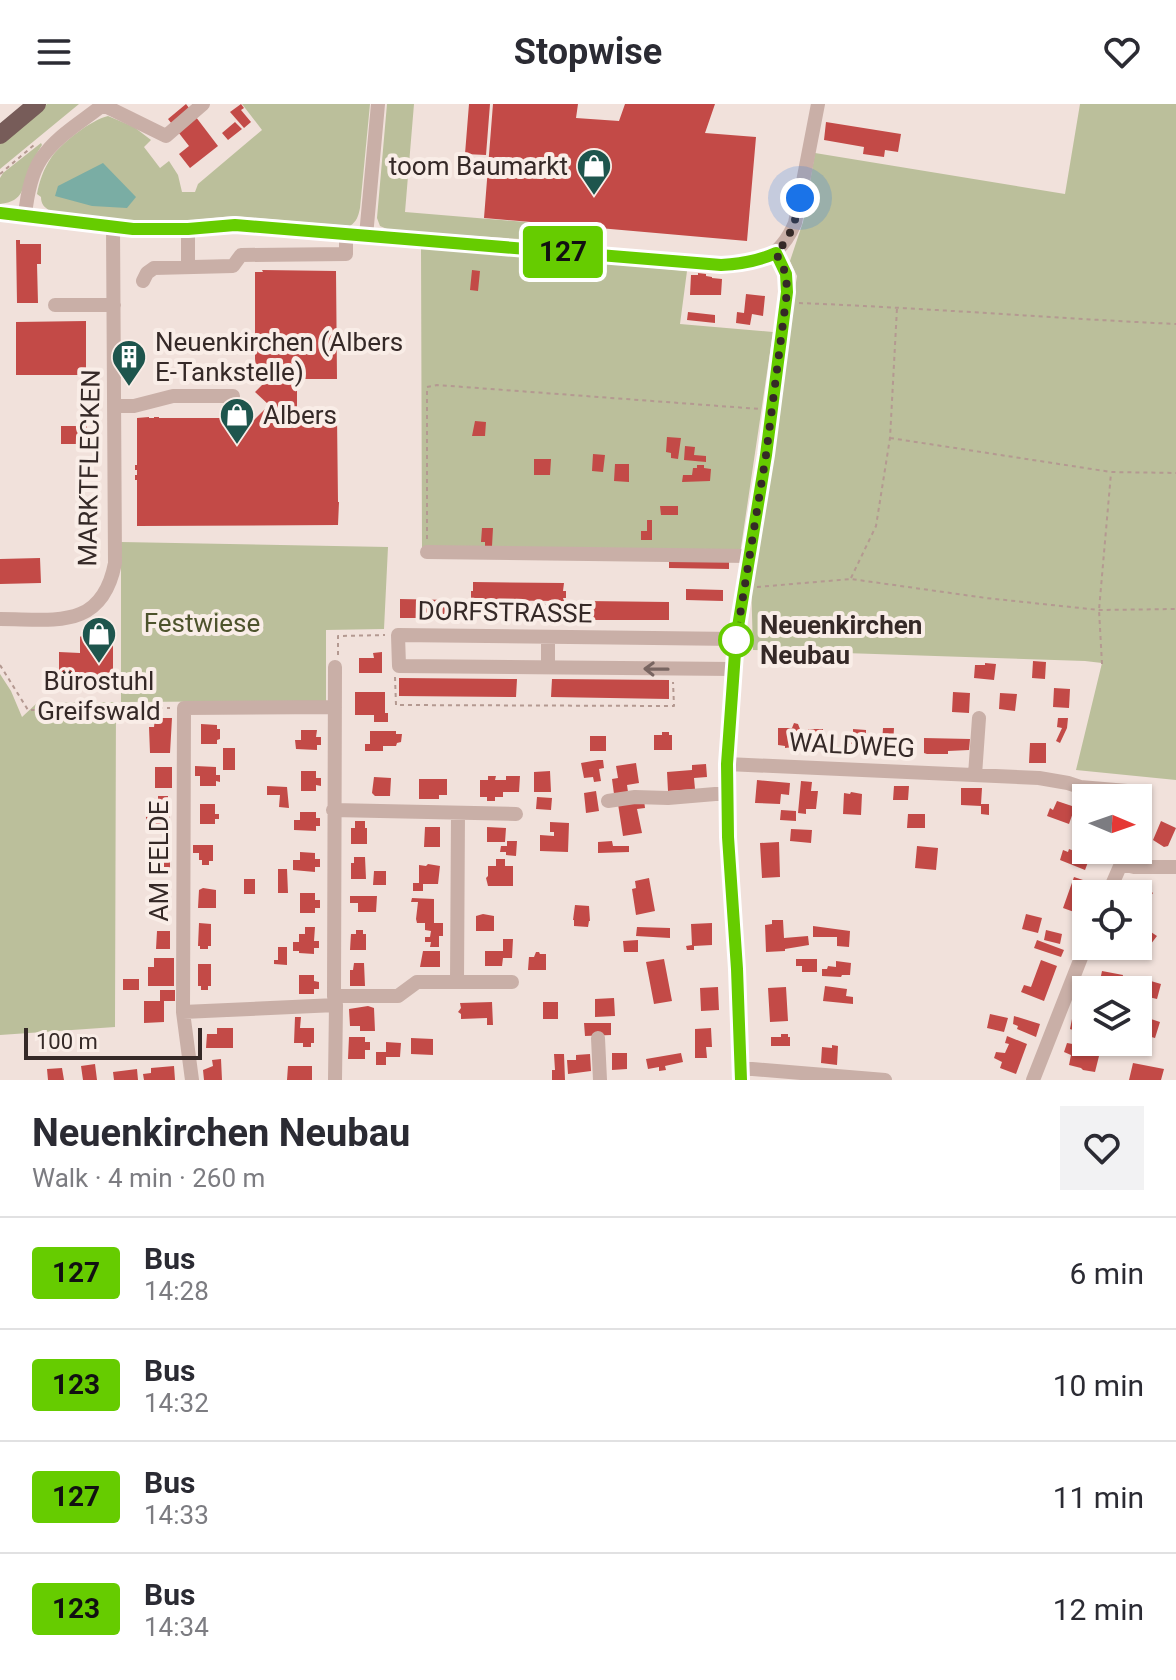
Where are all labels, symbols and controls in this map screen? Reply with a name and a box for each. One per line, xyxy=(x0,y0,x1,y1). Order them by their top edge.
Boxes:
icon: menu xyxy=(32,30,76,74)
icon: heart xyxy=(1100,30,1144,74)
text: Stopwise xyxy=(514,31,662,73)
shop icon: toom Baumarkt xyxy=(575,147,613,197)
place label: toom Baumarkt xyxy=(389,151,568,181)
your location xyxy=(780,178,820,218)
line badge: 127 xyxy=(517,226,609,278)
text: 127 xyxy=(539,235,587,268)
place label: Neuenkirchen (Albers E-Tankstelle) xyxy=(155,327,403,387)
building icon: Neuenkirchen (Albers E-Tankstelle) xyxy=(110,338,148,388)
street label: MARKTFLECKEN xyxy=(72,369,106,567)
shop icon: Albers xyxy=(218,396,256,446)
place label: Albers xyxy=(263,400,337,430)
street label: DORFSTRASSE xyxy=(417,595,593,629)
park label: Festwiese xyxy=(144,608,260,638)
place label: Neuenkirchen Neubau xyxy=(760,610,922,670)
shop icon: Bürostuhl Greifswald xyxy=(80,615,118,665)
marker: Neuenkirchen Neubau xyxy=(719,623,753,657)
one-way arrow xyxy=(643,661,670,676)
place label: Bürostuhl Greifswald xyxy=(37,666,161,726)
street label: WALDWEG xyxy=(788,727,916,763)
north arrow xyxy=(1072,784,1152,864)
map controls xyxy=(1072,784,1152,1056)
street label: AM FELDE xyxy=(144,800,174,922)
button: locate xyxy=(1072,880,1152,960)
button: layers xyxy=(1072,976,1152,1056)
scale bar xyxy=(24,1024,202,1060)
text: 100 m xyxy=(36,1029,98,1054)
button: heart xyxy=(1060,1106,1144,1190)
text: Neuenkirchen Neubau xyxy=(32,1111,410,1155)
text: Walk · 4 min · 260 m xyxy=(32,1163,265,1193)
text: Bus xyxy=(144,1241,195,1276)
text: 127 xyxy=(52,1256,100,1289)
text: 6 min xyxy=(1070,1256,1144,1291)
text: 14:28 xyxy=(144,1276,209,1306)
text: Bus xyxy=(144,1353,195,1388)
text: 123 xyxy=(52,1368,100,1401)
text: 10 min xyxy=(1053,1368,1144,1403)
text: 14:32 xyxy=(144,1388,209,1418)
text: Bus xyxy=(144,1465,195,1500)
text: 127 xyxy=(52,1480,100,1513)
text: 11 min xyxy=(1053,1480,1144,1515)
text: 14:33 xyxy=(144,1500,209,1530)
text: Bus xyxy=(144,1577,195,1612)
text: 123 xyxy=(52,1592,100,1625)
text: 12 min xyxy=(1053,1592,1144,1627)
text: 14:34 xyxy=(144,1612,209,1642)

